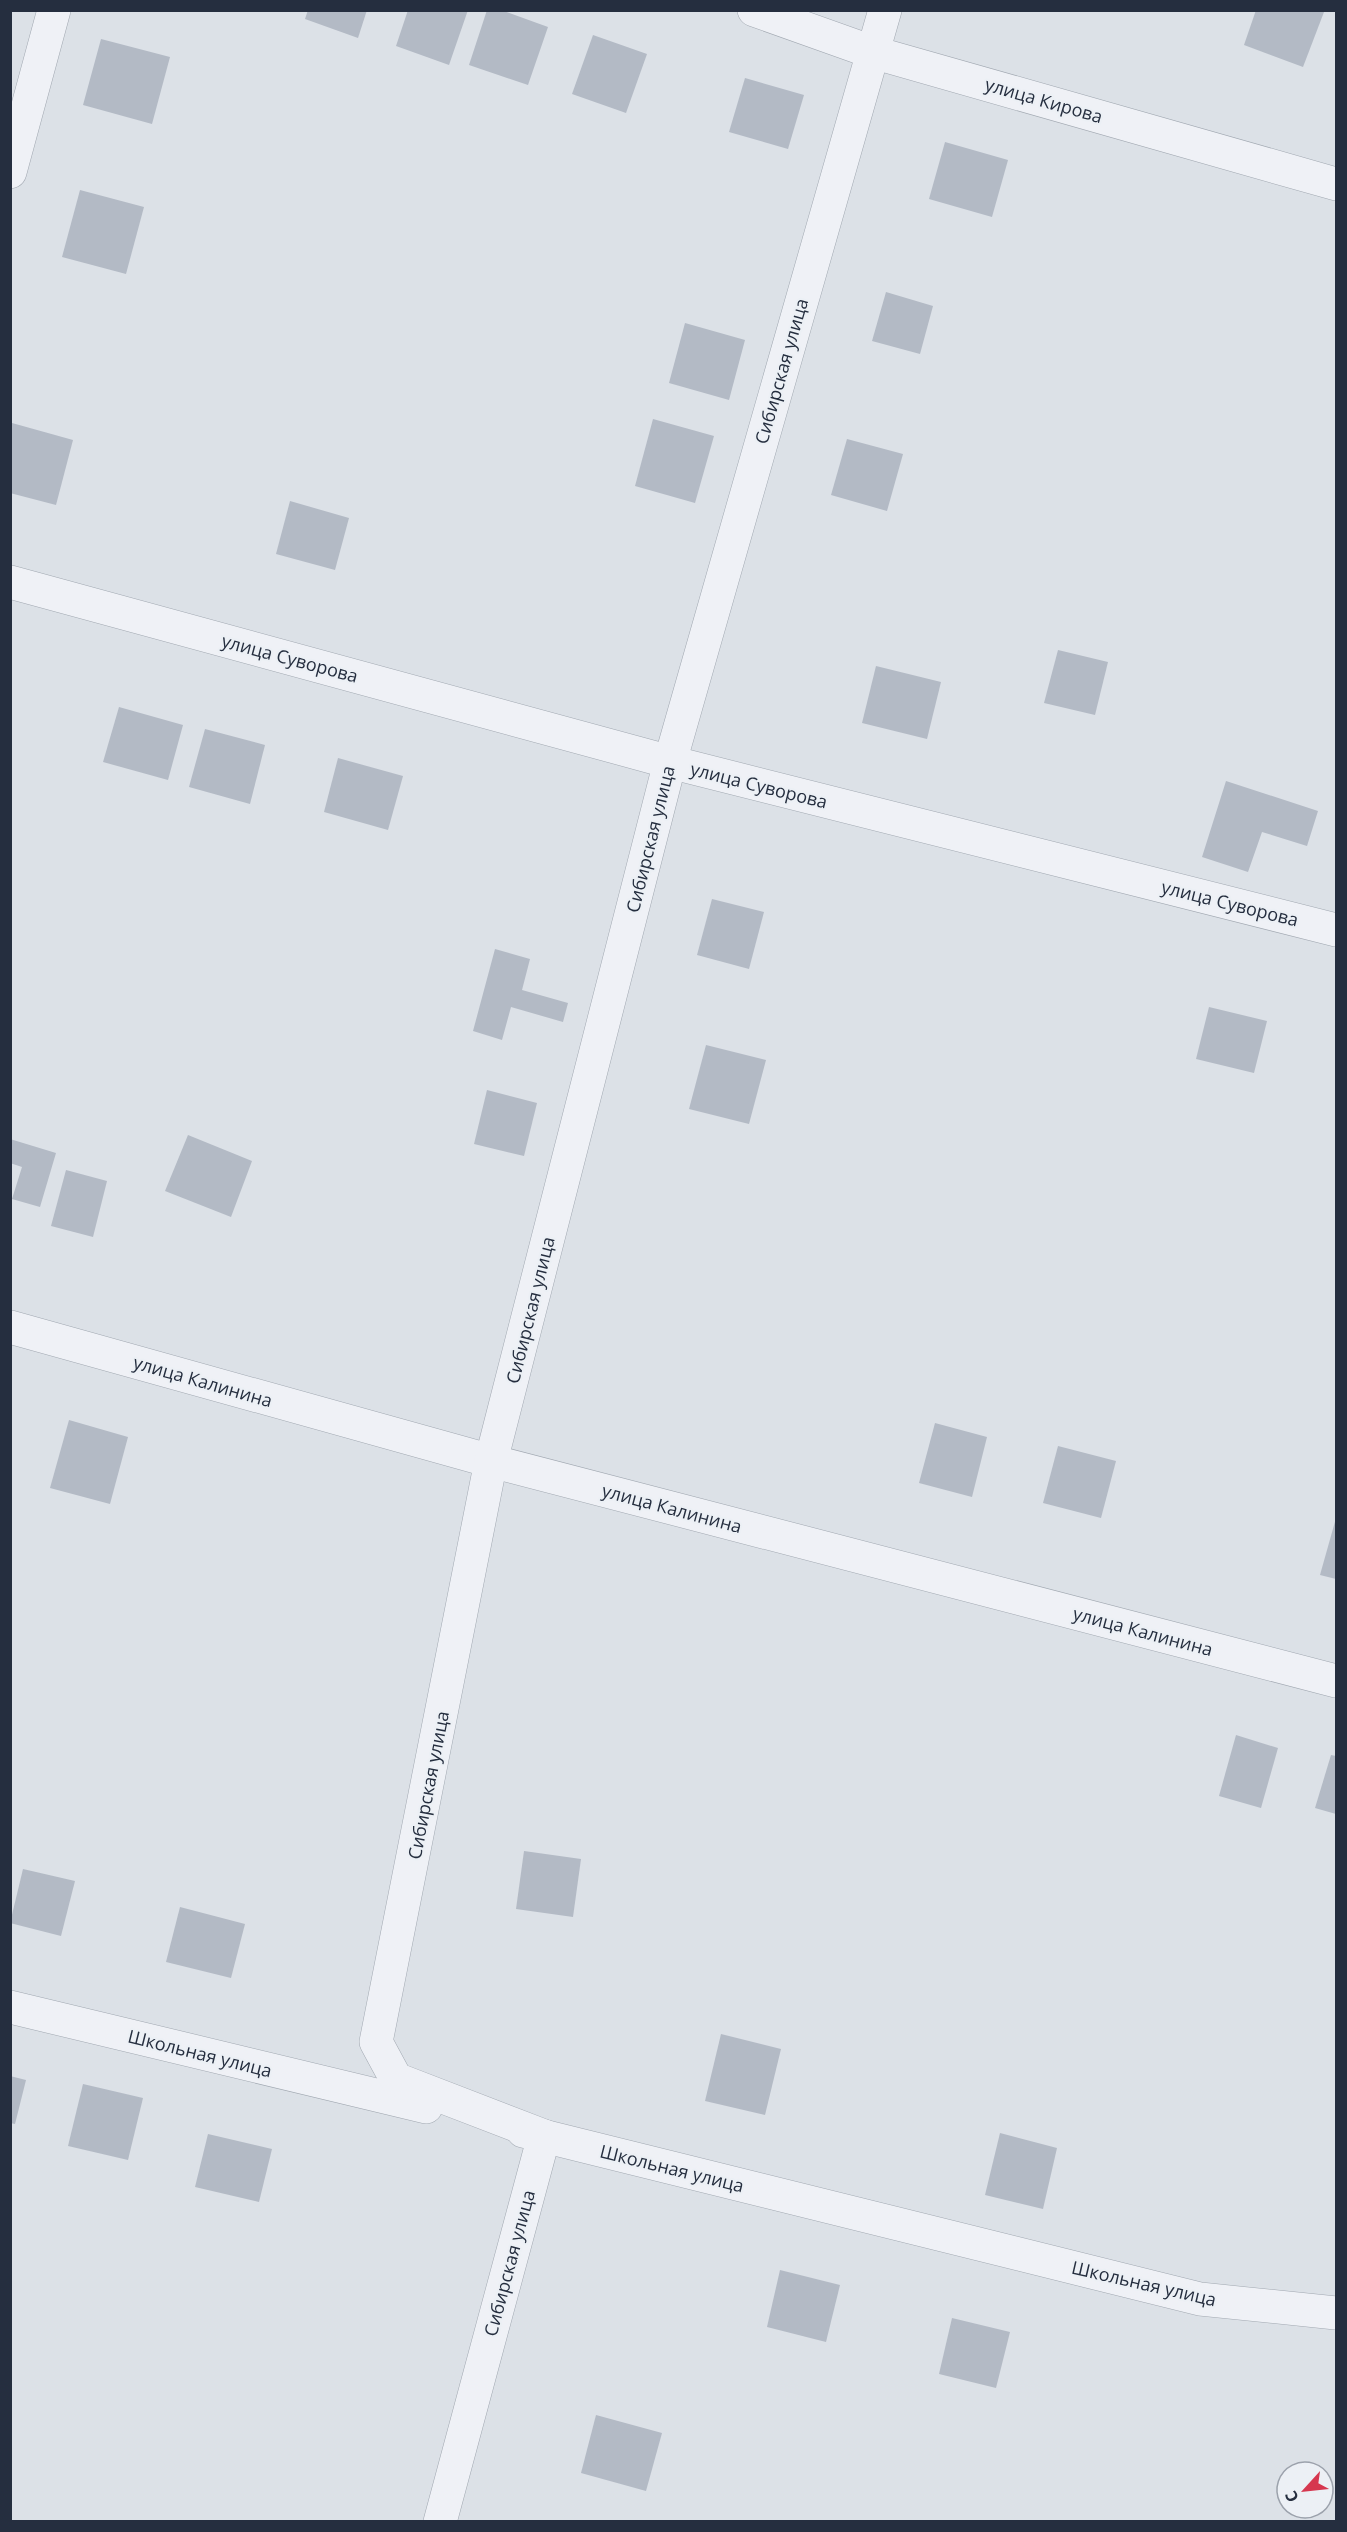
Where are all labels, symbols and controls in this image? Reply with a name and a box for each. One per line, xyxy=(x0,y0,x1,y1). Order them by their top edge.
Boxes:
street label: улица Кирова xyxy=(982,72,1106,128)
street label: Сибирская улица xyxy=(749,295,813,447)
street label: улица Суворова xyxy=(219,628,361,688)
street label: улица Суворова xyxy=(688,756,830,814)
street label: Сибирская улица xyxy=(620,763,680,915)
street label: улица Суворова xyxy=(1159,874,1301,932)
street label: Сибирская улица xyxy=(500,1234,560,1386)
street label: улица Калинина xyxy=(131,1350,275,1412)
street label: улица Калинина xyxy=(600,1478,744,1538)
street label: улица Калинина xyxy=(1071,1601,1215,1661)
street label: Сибирская улица xyxy=(402,1709,454,1861)
street label: Школьная улица xyxy=(125,2023,275,2083)
street label: Школьная улица xyxy=(597,2138,747,2198)
street label: Сибирская улица xyxy=(478,2187,540,2339)
street label: Школьная улица xyxy=(1069,2255,1219,2311)
north arrow xyxy=(1275,2460,1335,2520)
text: С xyxy=(1280,2487,1304,2506)

